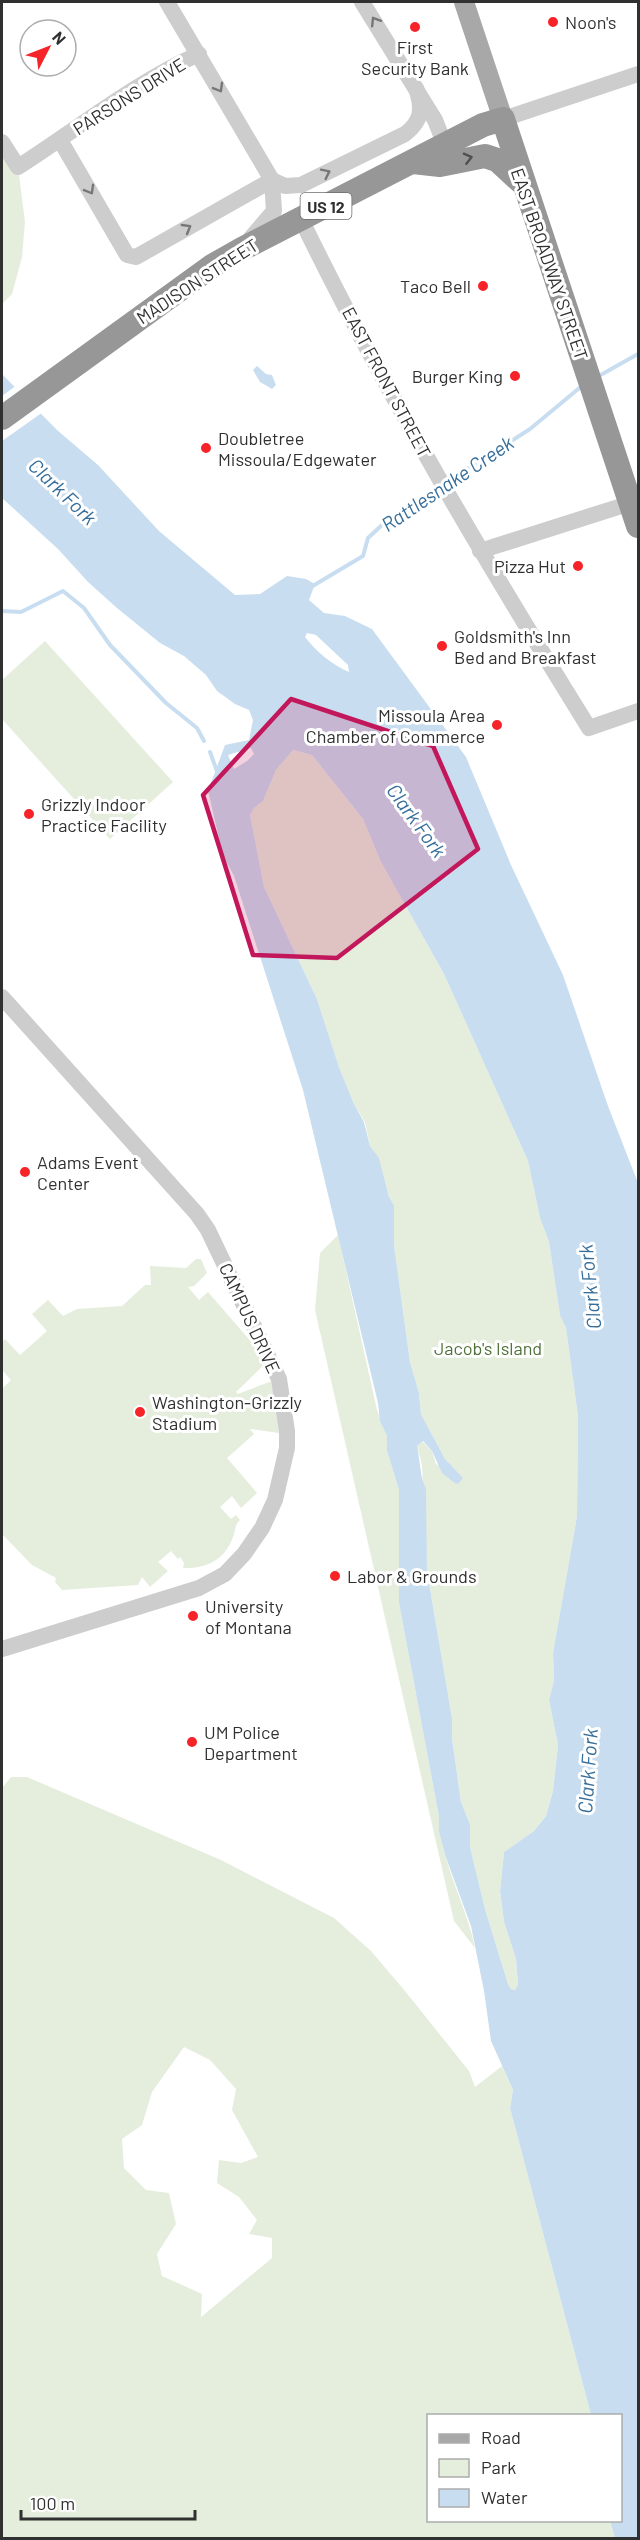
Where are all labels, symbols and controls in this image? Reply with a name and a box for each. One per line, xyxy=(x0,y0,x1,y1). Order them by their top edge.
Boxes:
place label: Noon's xyxy=(565,11,617,33)
marker: Noon's xyxy=(546,15,560,29)
one-way arrow xyxy=(370,17,382,27)
north arrow xyxy=(18,18,78,78)
marker: First Security Bank xyxy=(408,20,422,34)
text: N xyxy=(49,27,70,48)
place label: First Security Bank xyxy=(361,36,469,79)
street label: PARSONS DRIVE xyxy=(69,53,189,139)
one-way arrow xyxy=(212,82,223,92)
one-way arrow xyxy=(462,153,472,166)
street label: EAST BROADWAY STREET xyxy=(507,165,593,363)
one-way arrow xyxy=(320,168,331,180)
one-way arrow xyxy=(82,184,94,194)
road number: US 12 xyxy=(300,193,352,219)
one-way arrow xyxy=(180,224,191,235)
street label: MADISON STREET xyxy=(132,234,262,328)
place label: Taco Bell xyxy=(400,275,471,297)
marker: Taco Bell xyxy=(476,279,490,293)
street label: EAST FRONT STREET xyxy=(338,303,436,461)
place label: Burger King xyxy=(412,365,503,387)
marker: Burger King xyxy=(508,369,522,383)
place label: Doubletree Missoula/Edgewater xyxy=(218,427,377,470)
water label: Rattlesnake Creek xyxy=(376,430,518,536)
marker: Doubletree Missoula/Edgewater xyxy=(199,441,213,455)
water label: Clark Fork xyxy=(24,453,102,529)
place label: Pizza Hut xyxy=(494,555,566,577)
marker: Pizza Hut xyxy=(571,559,585,573)
place label: Goldsmith's Inn Bed and Breakfast xyxy=(454,625,596,668)
marker: Goldsmith's Inn Bed and Breakfast xyxy=(435,639,449,653)
place label: Missoula Area Chamber of Commerce xyxy=(306,704,485,747)
marker: Missoula Area Chamber of Commerce xyxy=(490,718,504,732)
water label: Clark Fork xyxy=(382,779,452,862)
place label: Grizzly Indoor Practice Facility xyxy=(41,793,167,836)
marker: Grizzly Indoor Practice Facility xyxy=(22,807,36,821)
place label: Adams Event Center xyxy=(37,1151,139,1194)
marker: Adams Event Center xyxy=(18,1165,32,1179)
water label: Clark Fork xyxy=(573,1243,605,1331)
street label: CAMPUS DRIVE xyxy=(215,1259,285,1377)
park label: Jacob's Island xyxy=(434,1337,542,1359)
place label: Washington-Grizzly Stadium xyxy=(152,1391,302,1434)
marker: Washington-Grizzly Stadium xyxy=(133,1405,147,1419)
place label: Labor & Grounds xyxy=(347,1565,477,1587)
marker: Labor & Grounds xyxy=(328,1569,342,1583)
place label: University of Montana xyxy=(205,1595,292,1638)
marker: University of Montana xyxy=(186,1609,200,1623)
place label: UM Police Department xyxy=(204,1721,298,1764)
water label: Clark Fork xyxy=(572,1727,602,1814)
marker: UM Police Department xyxy=(185,1735,199,1749)
legend xyxy=(427,2414,622,2522)
text: Road xyxy=(481,2426,521,2448)
text: Park xyxy=(481,2456,516,2478)
scale bar xyxy=(21,2483,195,2521)
text: Water xyxy=(481,2486,528,2508)
text: 100 m xyxy=(30,2492,75,2514)

